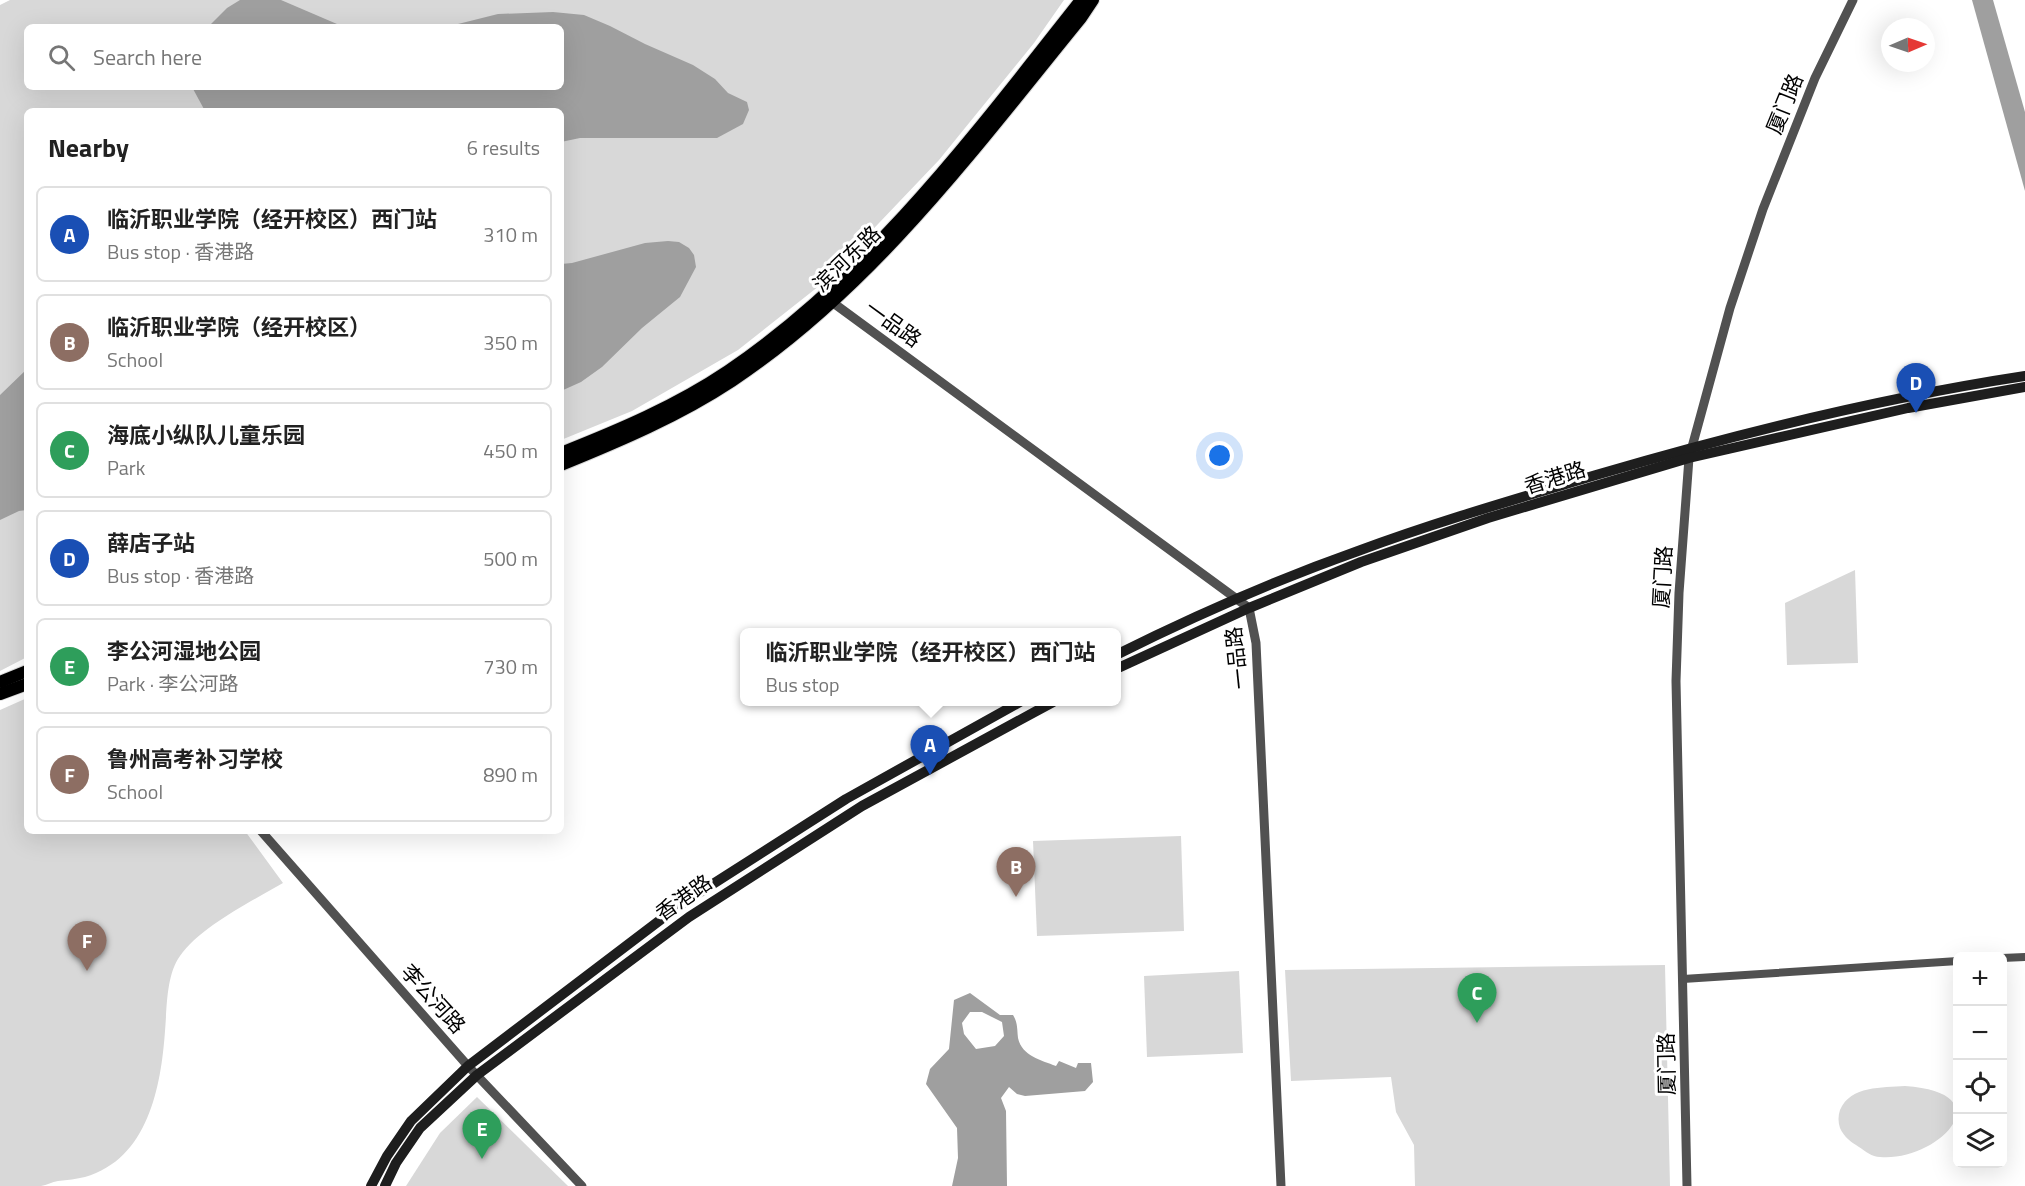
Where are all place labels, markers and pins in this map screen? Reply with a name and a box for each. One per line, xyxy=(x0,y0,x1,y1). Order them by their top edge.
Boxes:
pin: D xyxy=(1896,364,1936,413)
pin: A xyxy=(910,726,950,775)
pin: B xyxy=(996,848,1036,897)
pin: F xyxy=(68,922,106,971)
pin: C xyxy=(1458,974,1496,1023)
pin: E xyxy=(462,1110,502,1159)

